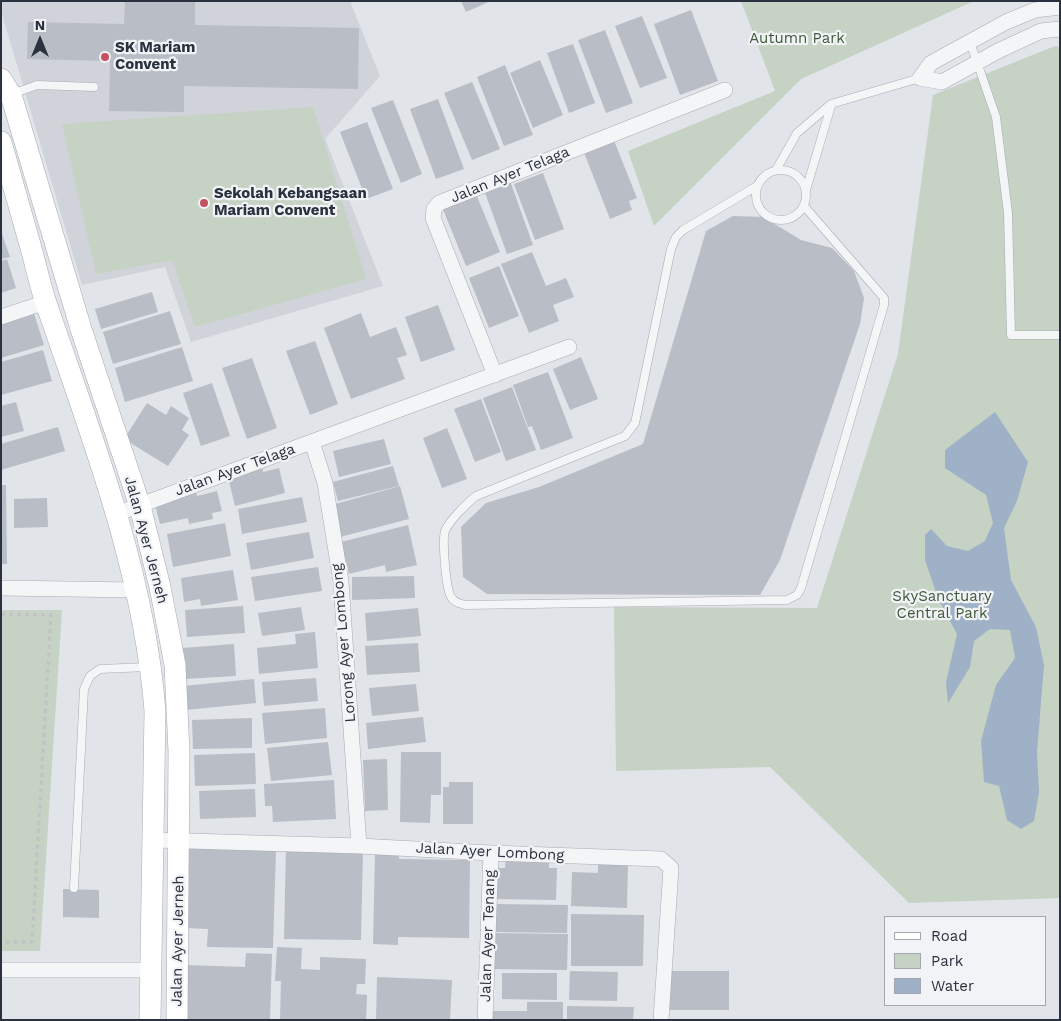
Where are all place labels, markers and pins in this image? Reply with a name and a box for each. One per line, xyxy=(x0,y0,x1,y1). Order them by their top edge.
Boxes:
place label: SK Mariam Convent xyxy=(115,39,195,74)
marker: SK Mariam Convent xyxy=(99,51,111,63)
place label: Sekolah Kebangsaan Mariam Convent xyxy=(214,185,367,220)
marker: Sekolah Kebangsaan Mariam Convent xyxy=(198,197,210,209)

